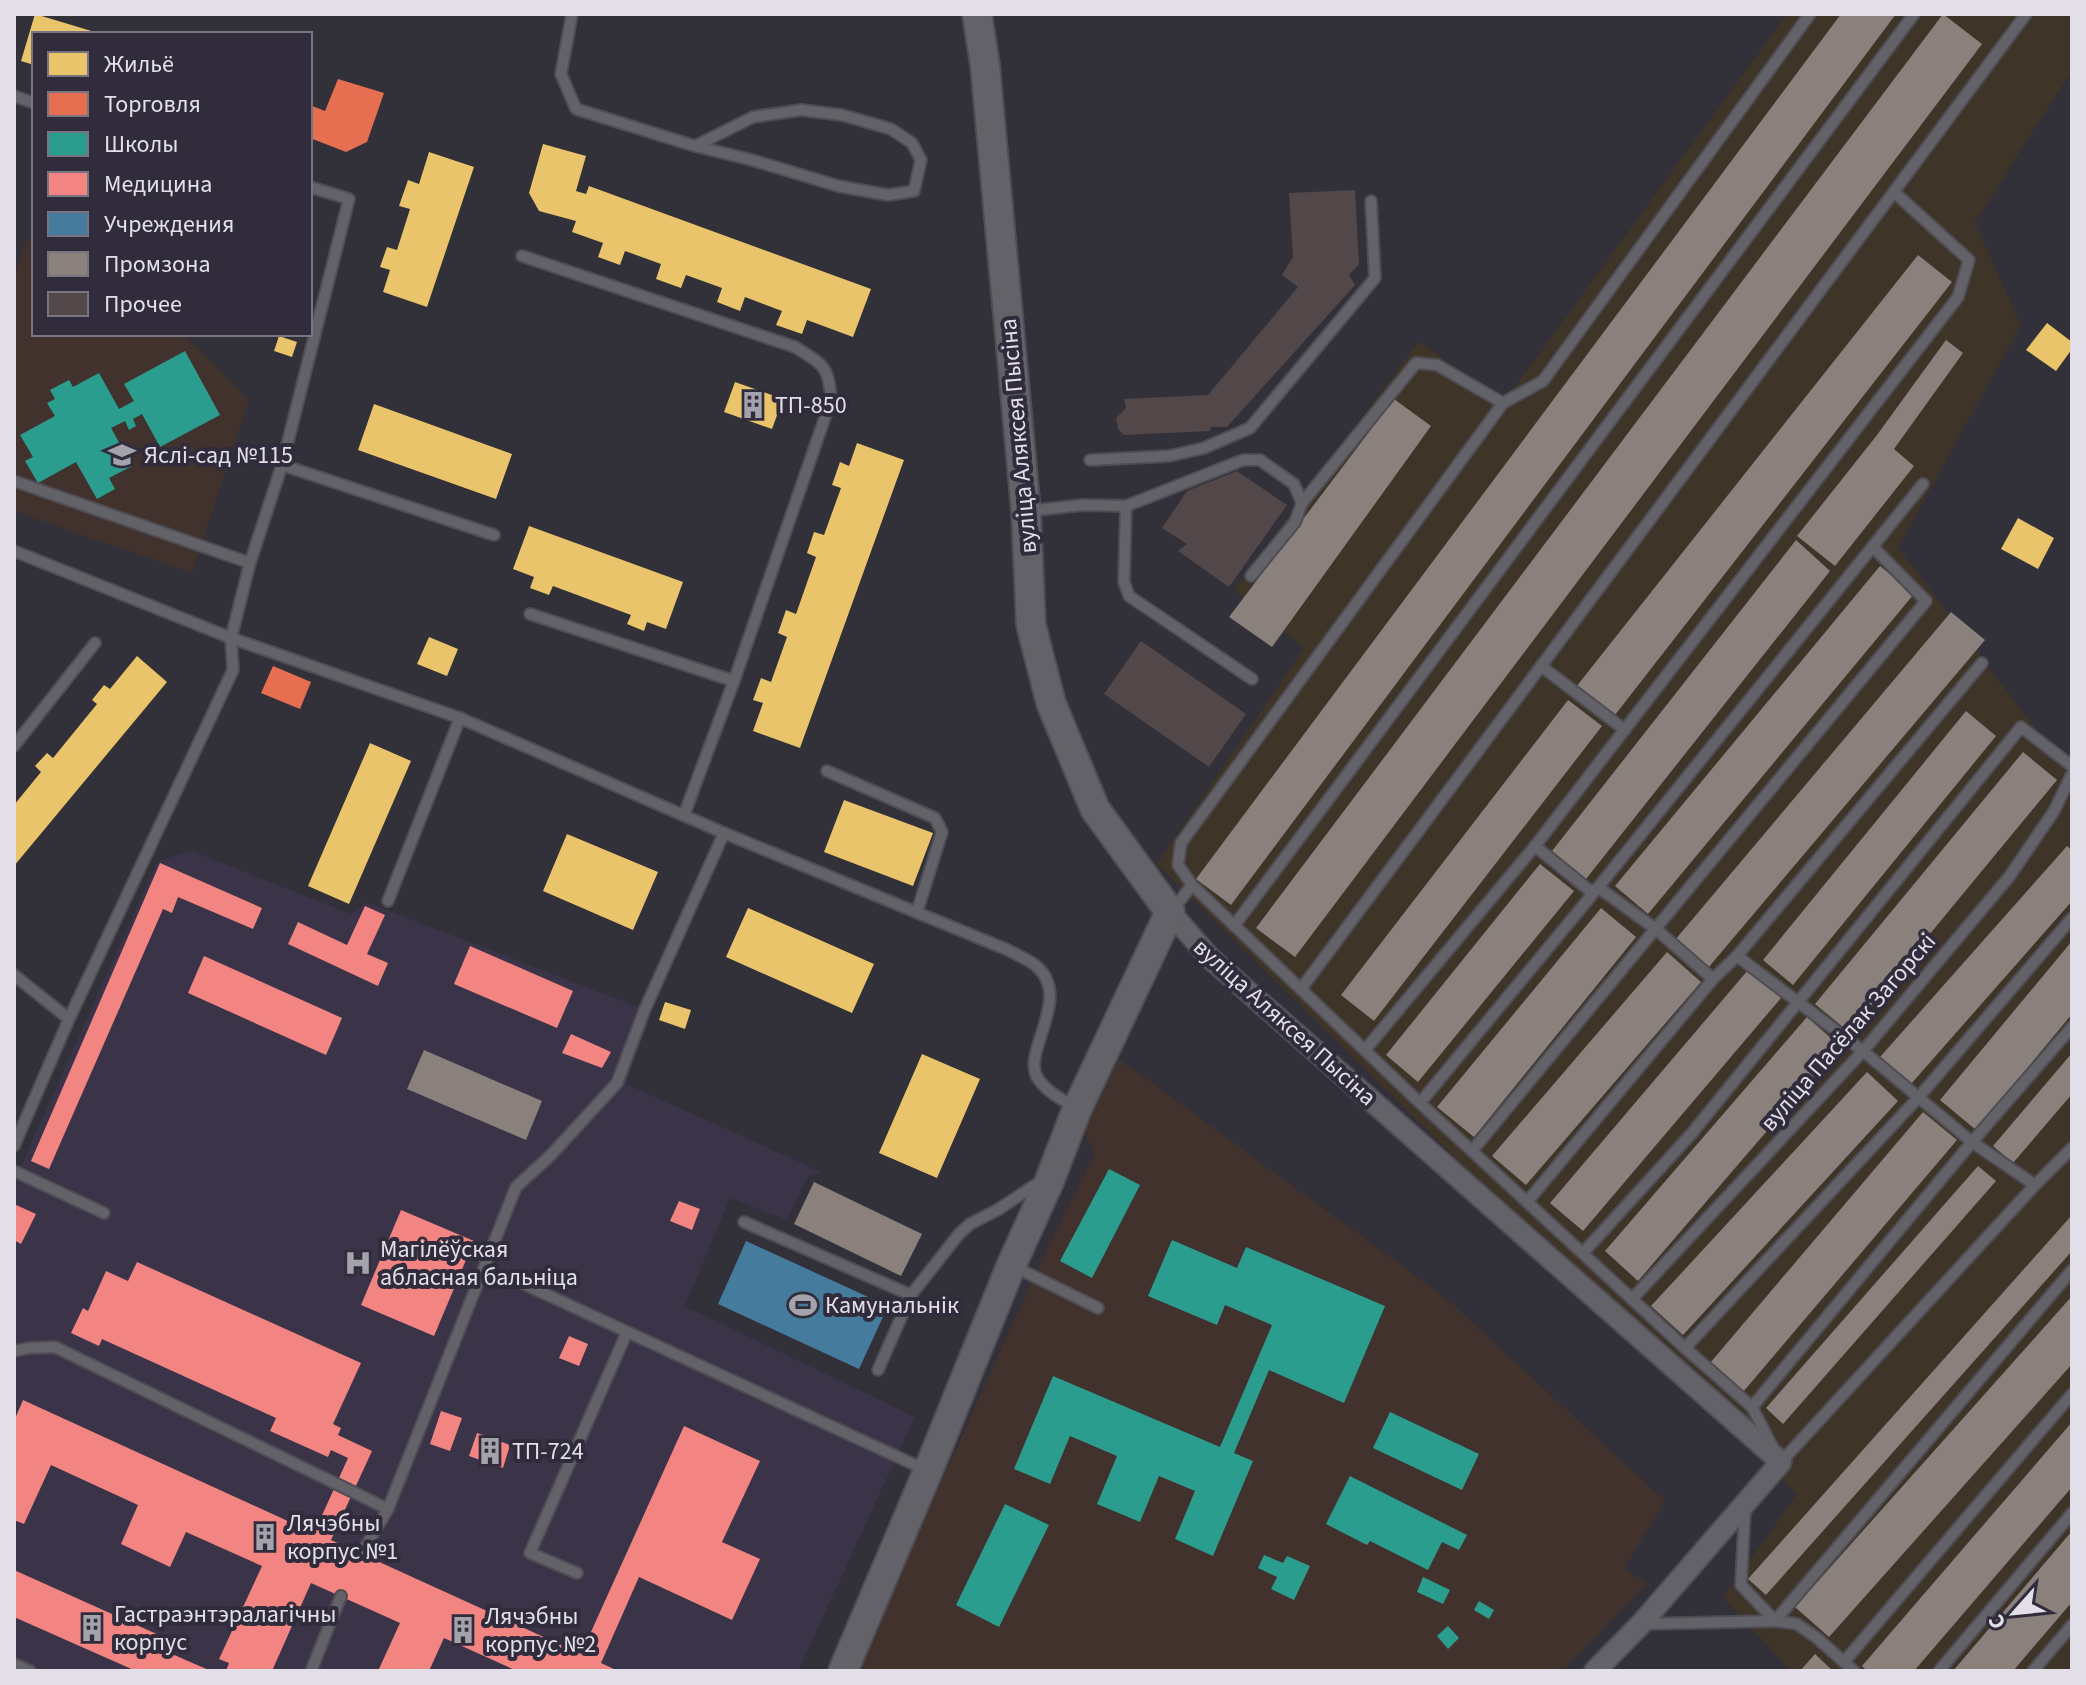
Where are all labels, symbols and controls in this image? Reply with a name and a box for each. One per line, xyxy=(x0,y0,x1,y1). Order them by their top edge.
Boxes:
legend xyxy=(32,32,312,336)
text: Жильё xyxy=(104,47,174,82)
text: Торговля xyxy=(104,87,201,122)
text: Школы xyxy=(104,127,178,162)
text: Медицина xyxy=(104,167,212,202)
text: Учреждения xyxy=(104,207,234,242)
text: Промзона xyxy=(104,247,211,282)
text: Прочее xyxy=(104,287,182,322)
street label: вуліца Аляксея Пысіна xyxy=(991,317,1046,555)
place label: ТП-850 xyxy=(775,388,847,423)
building icon: ТП-850 xyxy=(738,390,768,420)
place label: Яслі-сад №115 xyxy=(144,438,293,473)
school or university icon: Яслі-сад №115 xyxy=(107,440,137,470)
street label: вуліца Пасёлак Загорскі xyxy=(1752,925,1945,1139)
street label: вуліца Аляксея Пысіна xyxy=(1185,930,1384,1114)
place label: Магілёўская абласная бальніца xyxy=(380,1232,578,1295)
hospital icon: Магілёўская абласная бальніца xyxy=(343,1248,373,1278)
place label: Камунальнік xyxy=(825,1288,959,1323)
sports icon: Камунальнік xyxy=(788,1290,818,1320)
place label: ТП-724 xyxy=(512,1434,584,1469)
building icon: ТП-724 xyxy=(475,1436,505,1466)
place label: Лячэбны корпус №1 xyxy=(287,1506,398,1569)
building icon: Лячэбны корпус №1 xyxy=(250,1522,280,1552)
north arrow xyxy=(1974,1573,2054,1653)
place label: Гастраэнтэралагічны корпус xyxy=(114,1597,336,1660)
place label: Лячэбны корпус №2 xyxy=(485,1599,596,1662)
text: С xyxy=(1980,1608,2014,1635)
building icon: Гастраэнтэралагічны корпус xyxy=(77,1613,107,1643)
building icon: Лячэбны корпус №2 xyxy=(448,1615,478,1645)

